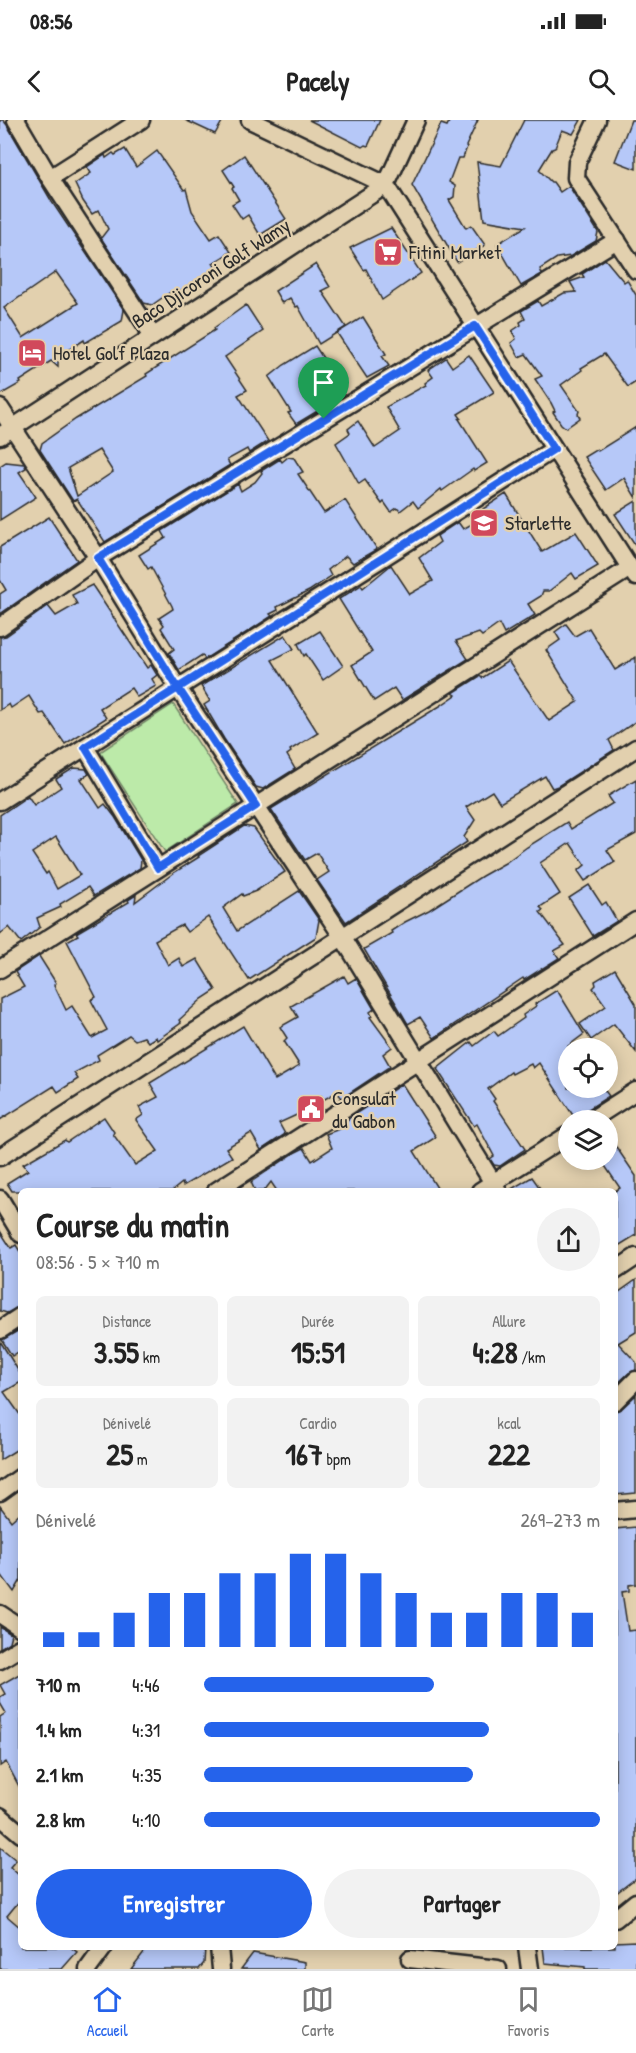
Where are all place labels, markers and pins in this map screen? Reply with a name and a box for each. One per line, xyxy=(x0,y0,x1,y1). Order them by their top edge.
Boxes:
supermarket icon: Fitini Market xyxy=(372,236,404,268)
place label: Fitini Market xyxy=(408,238,502,265)
hotel icon: Hotel Golf Plaza xyxy=(16,337,48,369)
place label: Hotel Golf Plaza xyxy=(53,339,169,366)
pin xyxy=(298,357,349,419)
school or university icon: Starlette xyxy=(468,507,500,539)
place label: Starlette xyxy=(505,509,572,536)
place label: Consulat du Gabon xyxy=(332,1084,397,1134)
public building icon: Consulat du Gabon xyxy=(295,1093,327,1125)

